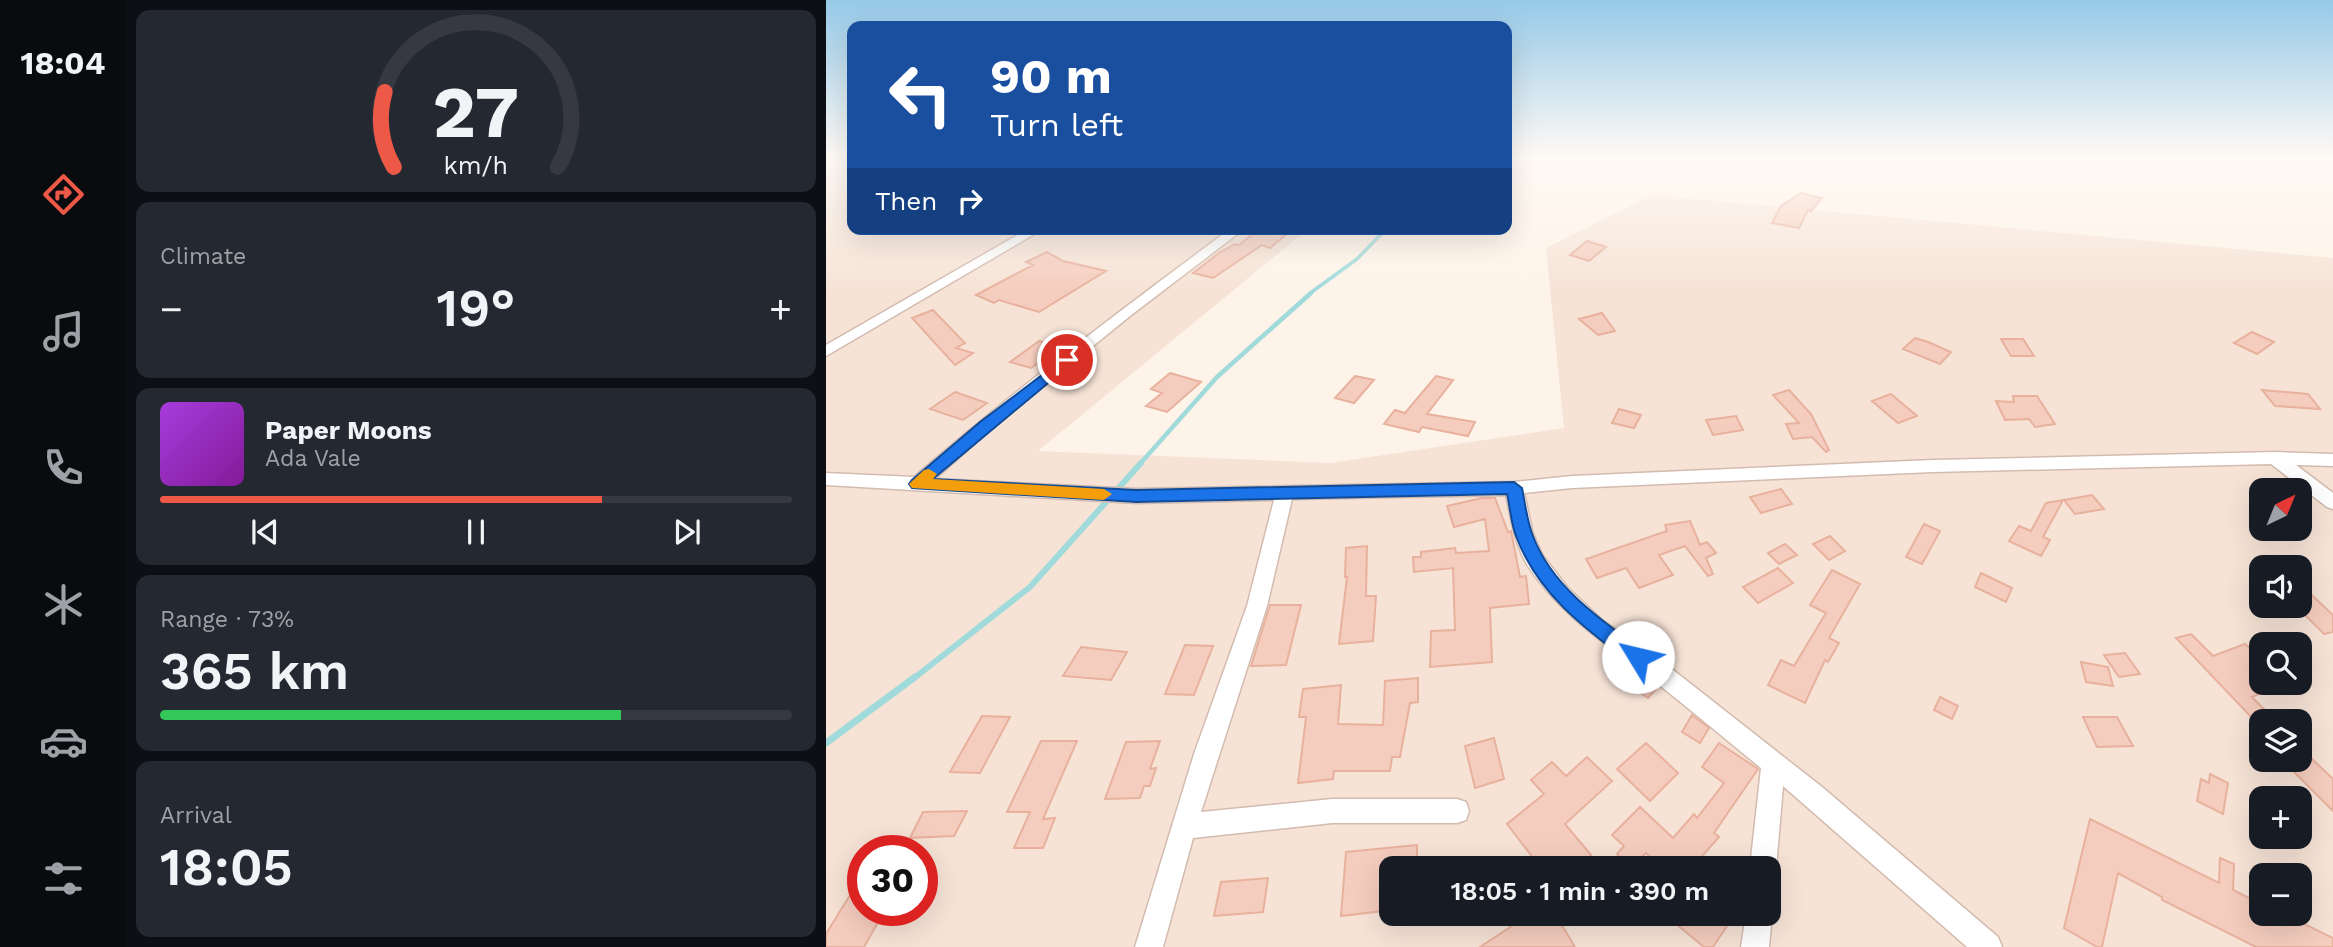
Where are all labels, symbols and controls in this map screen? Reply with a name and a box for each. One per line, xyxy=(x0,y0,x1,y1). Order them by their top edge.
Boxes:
text: 18:04 xyxy=(21,44,105,82)
text: 90 m xyxy=(990,47,1112,105)
icon: left xyxy=(875,49,966,140)
text: 27 xyxy=(433,69,519,155)
text: Turn left xyxy=(990,106,1123,144)
text: km/h xyxy=(444,151,508,180)
icon: directions xyxy=(39,170,88,219)
icon: right xyxy=(951,182,989,220)
text: Then xyxy=(875,186,937,216)
text: Climate xyxy=(160,243,246,270)
text: 19° xyxy=(437,278,515,339)
text: − xyxy=(160,287,183,331)
text: + xyxy=(769,287,792,331)
icon: music xyxy=(39,307,88,356)
pin xyxy=(1037,330,1097,390)
icon: arrive xyxy=(1048,341,1086,379)
text: Paper Moons xyxy=(265,415,432,445)
icon: phone xyxy=(39,443,88,492)
text: Ada Vale xyxy=(265,445,361,472)
north arrow xyxy=(2249,478,2312,541)
map controls xyxy=(2249,478,2312,926)
icon: previous xyxy=(246,513,284,551)
icon: pause xyxy=(457,513,495,551)
icon: next xyxy=(668,513,706,551)
button: sound xyxy=(2249,555,2312,618)
icon: climate xyxy=(39,580,88,629)
text: Range · 73% xyxy=(160,606,294,633)
position arrow xyxy=(1601,620,1675,694)
button: search xyxy=(2249,632,2312,695)
text: 365 km xyxy=(160,641,349,702)
button: layers xyxy=(2249,709,2312,772)
icon: car xyxy=(39,717,88,766)
button: + xyxy=(2249,786,2312,849)
text: Arrival xyxy=(160,802,232,829)
speed limit sign: 30 xyxy=(847,835,938,926)
text: 18:05 xyxy=(160,837,293,898)
icon: filters xyxy=(39,854,88,903)
button: − xyxy=(2249,863,2312,926)
text: 18:05 · 1 min · 390 m xyxy=(1451,876,1709,906)

